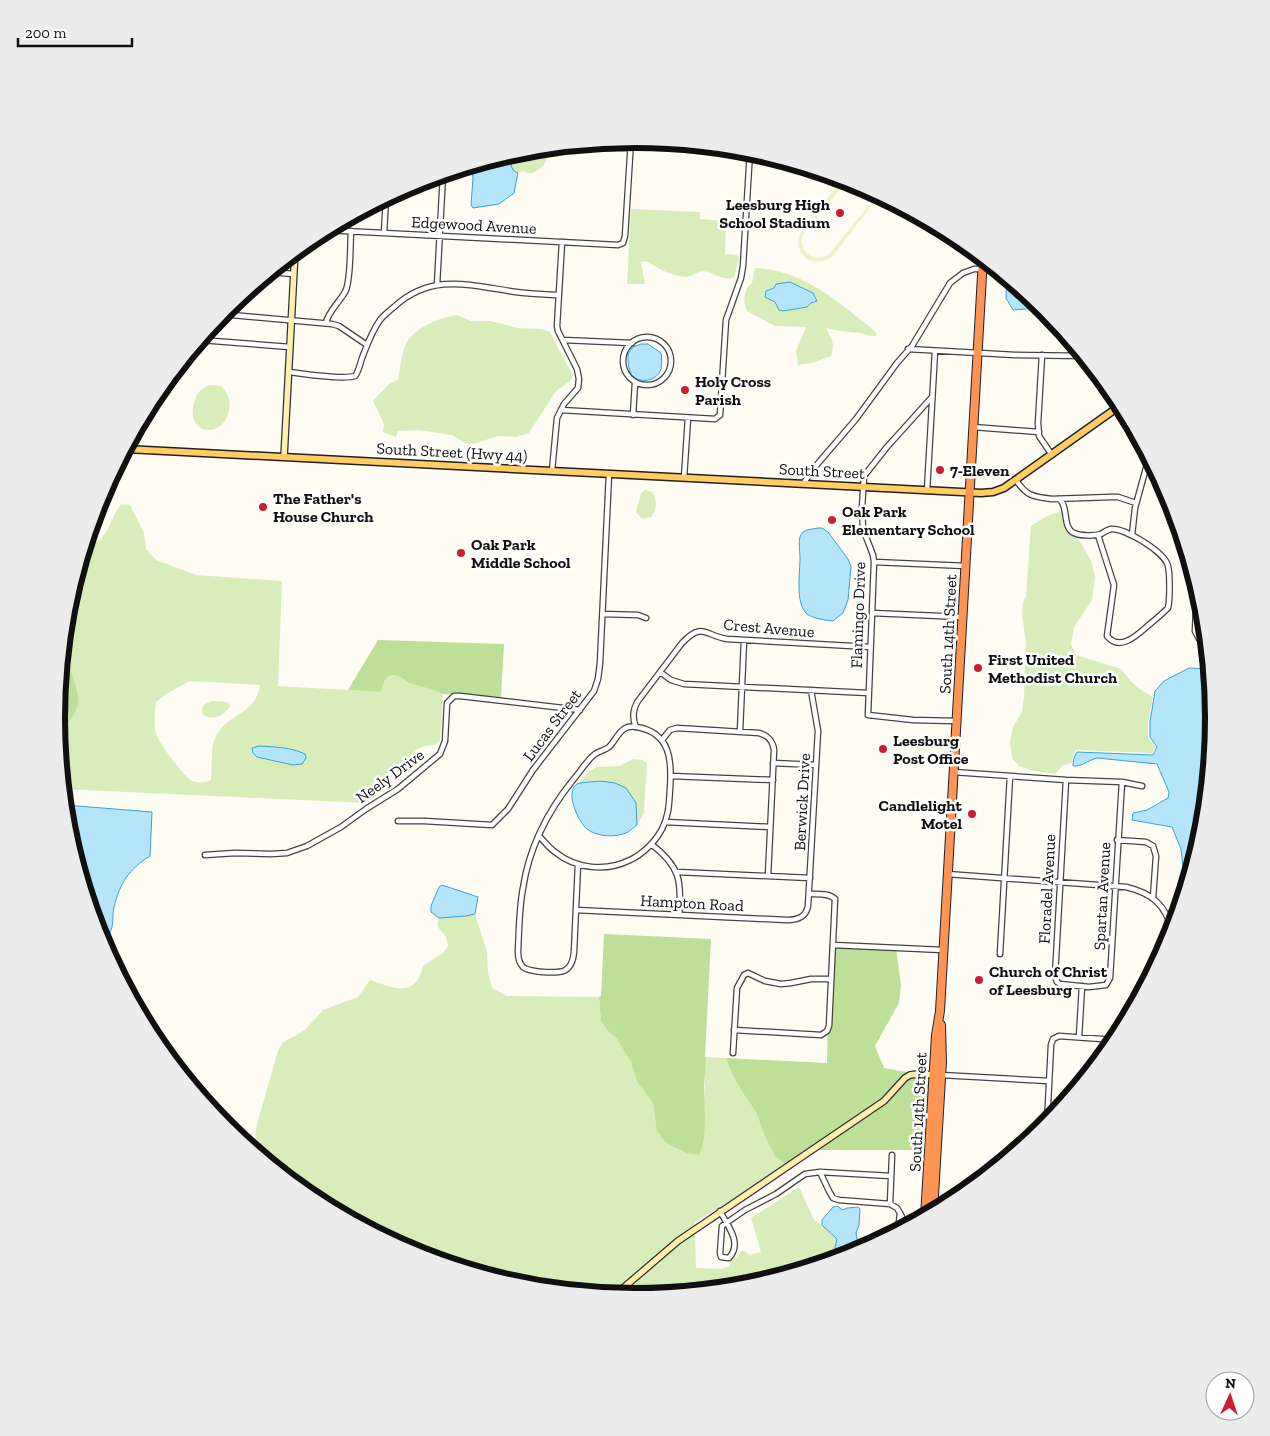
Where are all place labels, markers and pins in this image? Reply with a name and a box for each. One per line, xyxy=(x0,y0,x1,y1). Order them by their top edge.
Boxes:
place label: Leesburg High School Stadium xyxy=(719,195,831,232)
marker: Leesburg High School Stadium xyxy=(834,207,846,219)
place label: Holy Cross Parish xyxy=(695,372,771,409)
marker: Holy Cross Parish xyxy=(679,384,691,396)
place label: 7-Eleven xyxy=(950,461,1010,480)
marker: 7-Eleven xyxy=(934,464,946,476)
place label: The Father's House Church xyxy=(273,489,374,526)
marker: The Father's House Church xyxy=(257,501,269,513)
place label: Oak Park Elementary School xyxy=(842,502,975,539)
marker: Oak Park Elementary School xyxy=(826,514,838,526)
place label: Oak Park Middle School xyxy=(471,535,571,572)
marker: Oak Park Middle School xyxy=(455,547,467,559)
place label: First United Methodist Church xyxy=(988,650,1118,687)
marker: First United Methodist Church xyxy=(972,662,984,674)
place label: Leesburg Post Office xyxy=(893,731,969,768)
marker: Leesburg Post Office xyxy=(877,743,889,755)
place label: Candlelight Motel xyxy=(879,796,963,833)
marker: Candlelight Motel xyxy=(966,808,978,820)
place label: Church of Christ of Leesburg xyxy=(989,962,1108,999)
marker: Church of Christ of Leesburg xyxy=(973,974,985,986)

